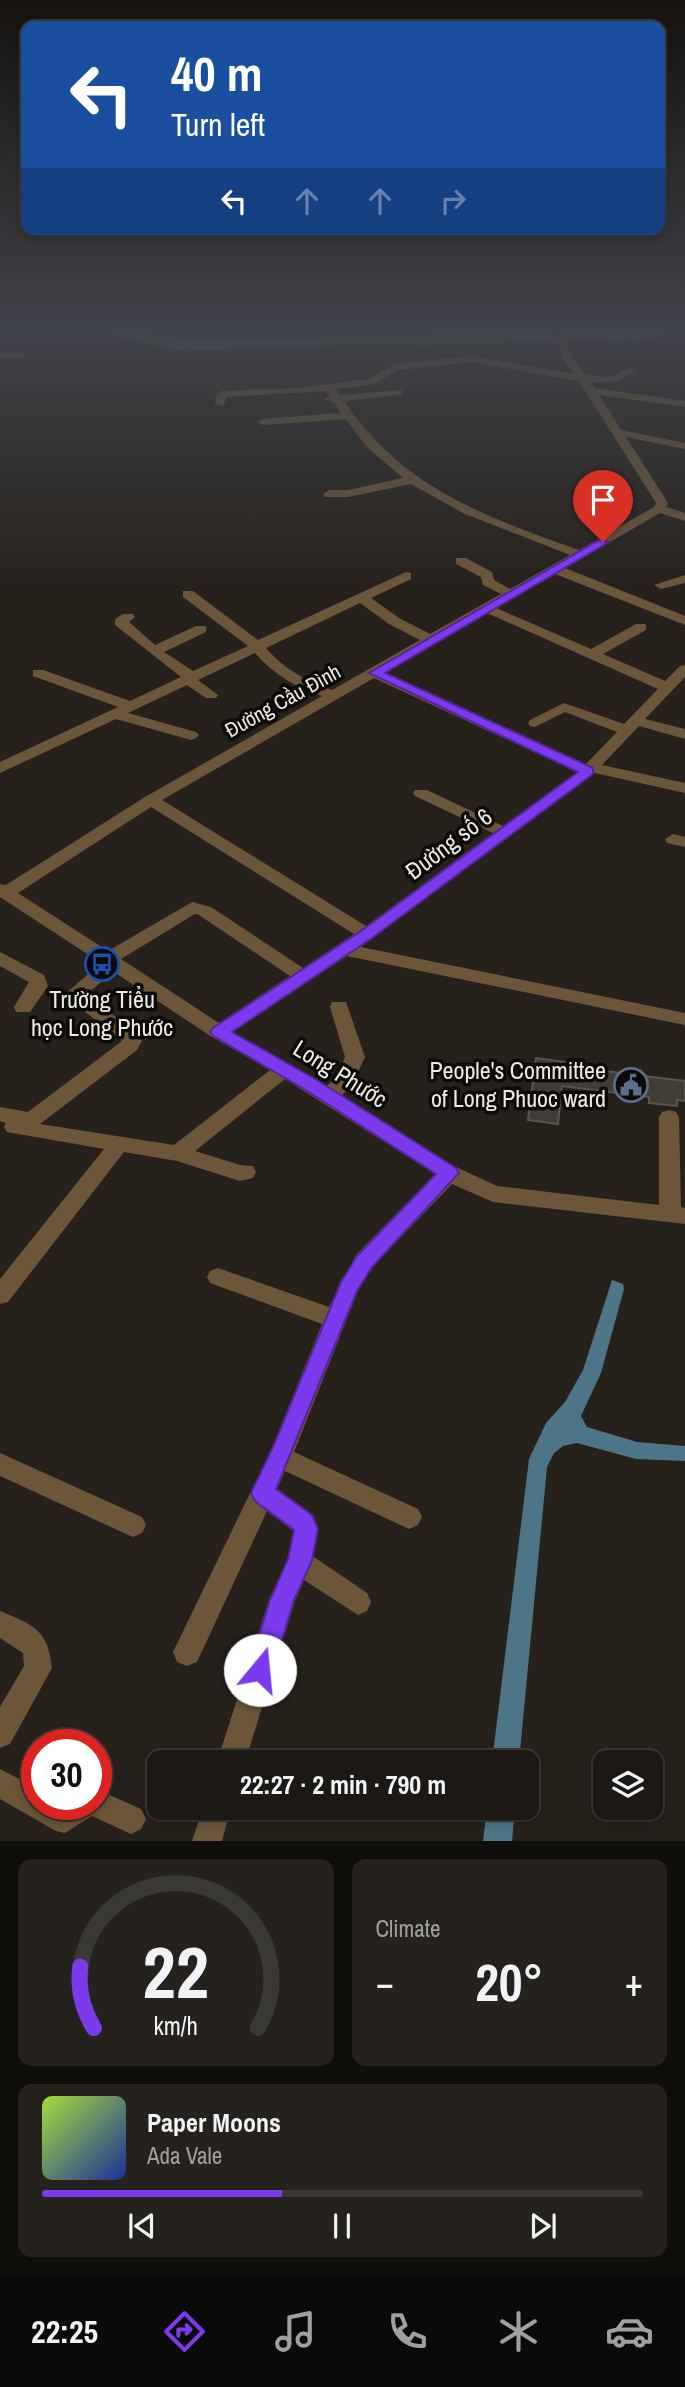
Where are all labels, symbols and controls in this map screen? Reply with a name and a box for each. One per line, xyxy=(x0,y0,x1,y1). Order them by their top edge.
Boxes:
text: 40 m xyxy=(171,40,263,106)
icon: left xyxy=(56,49,147,140)
text: Turn left xyxy=(171,103,265,146)
icon: left xyxy=(215,182,253,220)
icon: ahead xyxy=(288,182,326,220)
icon: ahead xyxy=(361,182,399,220)
icon: right xyxy=(434,182,472,220)
pin xyxy=(573,470,633,542)
icon: arrive xyxy=(584,481,622,519)
street label: Đường Cầu Đình xyxy=(220,657,346,744)
street label: Đường số 6 xyxy=(399,800,498,886)
bus stop icon: Trường Tiểu học Long Phước xyxy=(83,945,121,983)
place label: Trường Tiểu học Long Phước xyxy=(31,983,173,1043)
street label: Long Phước xyxy=(288,1032,394,1115)
place label: People's Committee of Long Phuoc ward xyxy=(429,1054,606,1114)
public building icon: People's Committee of Long Phuoc ward xyxy=(612,1066,650,1104)
position arrow xyxy=(223,1633,297,1707)
speed limit sign: 30 xyxy=(21,1729,112,1820)
map controls xyxy=(593,1750,663,1820)
button: layers xyxy=(593,1750,663,1820)
text: 22:27 · 2 min · 790 m xyxy=(240,1767,446,1802)
text: Climate xyxy=(376,1913,440,1944)
text: 22 xyxy=(143,1924,209,2022)
text: 20° xyxy=(475,1947,543,2017)
text: − xyxy=(376,1957,394,2008)
text: + xyxy=(625,1957,643,2008)
text: km/h xyxy=(154,2009,198,2043)
text: Paper Moons xyxy=(147,2105,281,2140)
text: Ada Vale xyxy=(147,2140,222,2171)
icon: previous xyxy=(123,2207,161,2245)
icon: pause xyxy=(323,2207,361,2245)
icon: next xyxy=(524,2207,562,2245)
icon: directions xyxy=(160,2307,209,2356)
icon: music xyxy=(271,2307,320,2356)
icon: phone xyxy=(383,2307,432,2356)
icon: climate xyxy=(494,2307,543,2356)
icon: car xyxy=(605,2307,654,2356)
text: 22:25 xyxy=(31,2310,98,2353)

